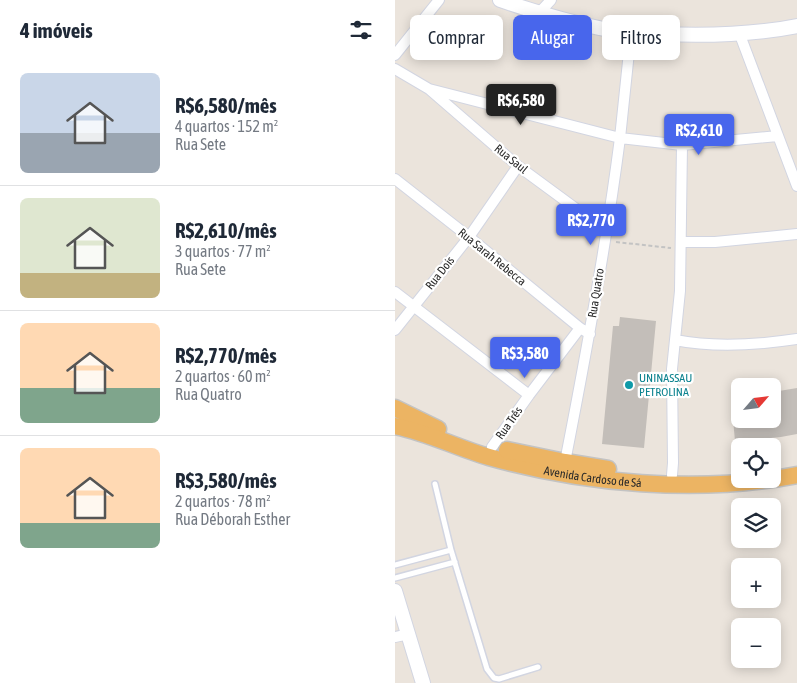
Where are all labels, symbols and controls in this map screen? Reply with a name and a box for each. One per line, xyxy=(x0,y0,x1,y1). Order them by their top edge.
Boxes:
chip: Comprar xyxy=(410,15,503,60)
chip: Alugar xyxy=(513,15,592,60)
chip: Filtros xyxy=(602,15,680,60)
icon: filters xyxy=(347,16,375,44)
text: 4 imóveis xyxy=(20,18,93,42)
pin: R$6,580 xyxy=(475,84,567,126)
text: R$6,580 xyxy=(497,91,545,109)
icon: home xyxy=(60,93,120,153)
text: R$6,580/mês xyxy=(175,93,277,117)
pin: R$2,610 xyxy=(653,114,745,156)
text: 4 quartos · 152 m² xyxy=(175,117,278,135)
text: R$2,610 xyxy=(675,121,723,139)
text: Rua Sete xyxy=(175,135,226,153)
street label: Rua Saul xyxy=(492,141,531,177)
pin: R$2,770 xyxy=(545,204,637,246)
text: R$2,770 xyxy=(567,211,615,229)
icon: home xyxy=(60,218,120,278)
text: R$2,610/mês xyxy=(175,218,277,242)
street label: Rua Sarah Rebecca xyxy=(455,225,529,289)
text: 3 quartos · 77 m² xyxy=(175,242,271,260)
street label: Rua Dois xyxy=(423,254,457,292)
text: Rua Sete xyxy=(175,260,226,278)
street label: Rua Quatro xyxy=(585,267,607,319)
pin: R$3,580 xyxy=(479,336,571,379)
icon: home xyxy=(60,343,120,403)
text: R$2,770/mês xyxy=(175,343,277,367)
text: R$3,580 xyxy=(501,344,549,362)
text: 2 quartos · 60 m² xyxy=(175,367,271,385)
place label: UNINASSAU PETROLINA xyxy=(639,371,692,399)
north arrow xyxy=(731,378,781,428)
map controls xyxy=(731,378,781,668)
marker: UNINASSAU PETROLINA xyxy=(623,379,635,391)
text: Rua Quatro xyxy=(175,385,242,403)
street label: Rua Três xyxy=(493,404,525,442)
button: locate xyxy=(731,438,781,488)
street label: Avenida Cardoso de Sá xyxy=(543,463,642,490)
icon: home xyxy=(60,468,120,528)
text: R$3,580/mês xyxy=(175,468,277,492)
text: 2 quartos · 78 m² xyxy=(175,492,271,510)
button: layers xyxy=(731,498,781,548)
text: Rua Déborah Esther xyxy=(175,510,290,528)
button: + xyxy=(731,558,781,608)
button: − xyxy=(731,618,781,668)

